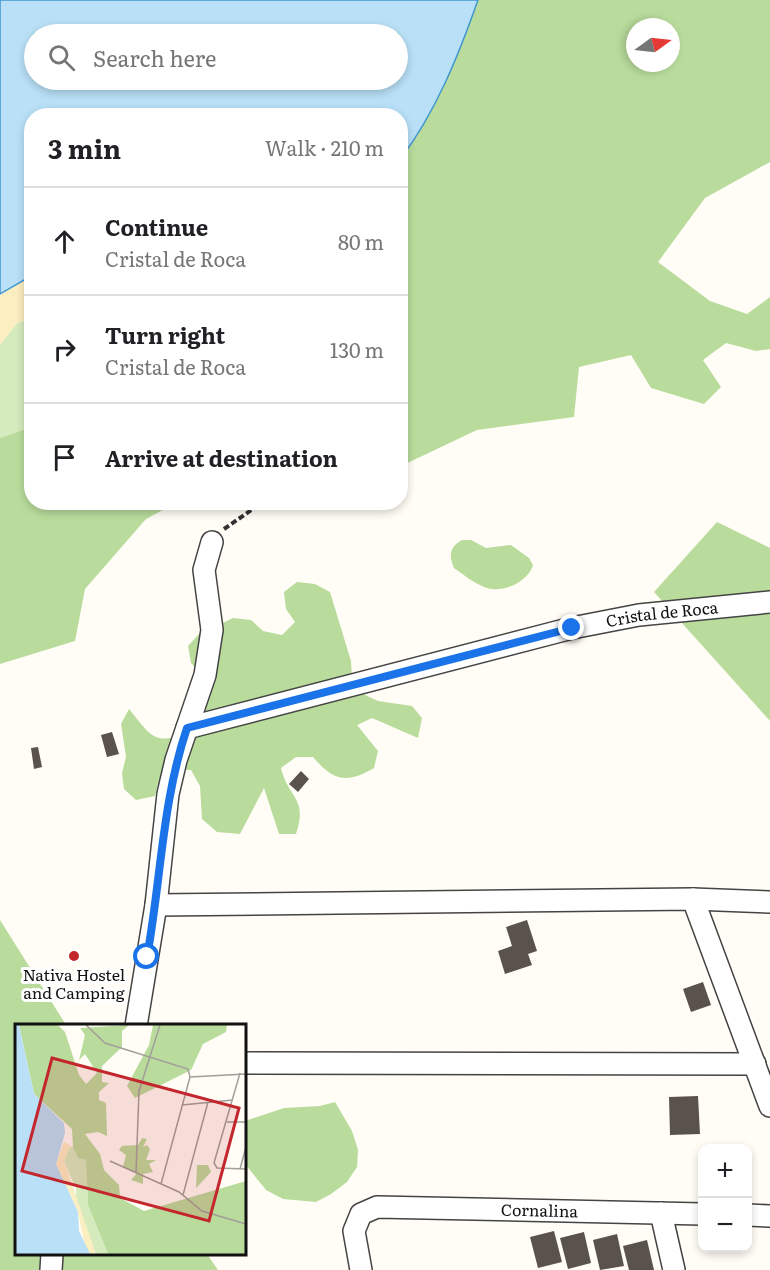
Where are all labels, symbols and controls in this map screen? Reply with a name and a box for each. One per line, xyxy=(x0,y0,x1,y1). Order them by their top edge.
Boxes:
north arrow xyxy=(626,18,680,72)
search box xyxy=(24,24,408,90)
icon: search xyxy=(45,41,78,74)
text: Search here xyxy=(93,41,216,74)
text: 3 min xyxy=(48,128,121,167)
text: Walk · 210 m xyxy=(265,132,384,162)
text: Continue xyxy=(105,210,208,243)
icon: ahead xyxy=(48,225,81,258)
text: 80 m xyxy=(338,226,384,256)
text: Cristal de Roca xyxy=(105,243,246,273)
text: Turn right xyxy=(105,318,225,351)
icon: right xyxy=(48,333,81,366)
text: 130 m xyxy=(330,334,384,364)
text: Cristal de Roca xyxy=(105,351,246,381)
icon: arrive xyxy=(48,441,81,474)
text: Arrive at destination xyxy=(105,441,338,474)
street label: Cristal de Roca xyxy=(604,594,720,632)
route end xyxy=(558,614,584,640)
route start xyxy=(133,943,159,969)
marker: Nativa Hostel and Camping xyxy=(67,949,81,963)
place label: Nativa Hostel and Camping xyxy=(23,962,125,1004)
inset map xyxy=(15,1024,246,1255)
map controls xyxy=(698,1144,752,1252)
button: + xyxy=(698,1144,752,1198)
street label: Cornalina xyxy=(501,1197,579,1222)
button: − xyxy=(698,1198,752,1252)

